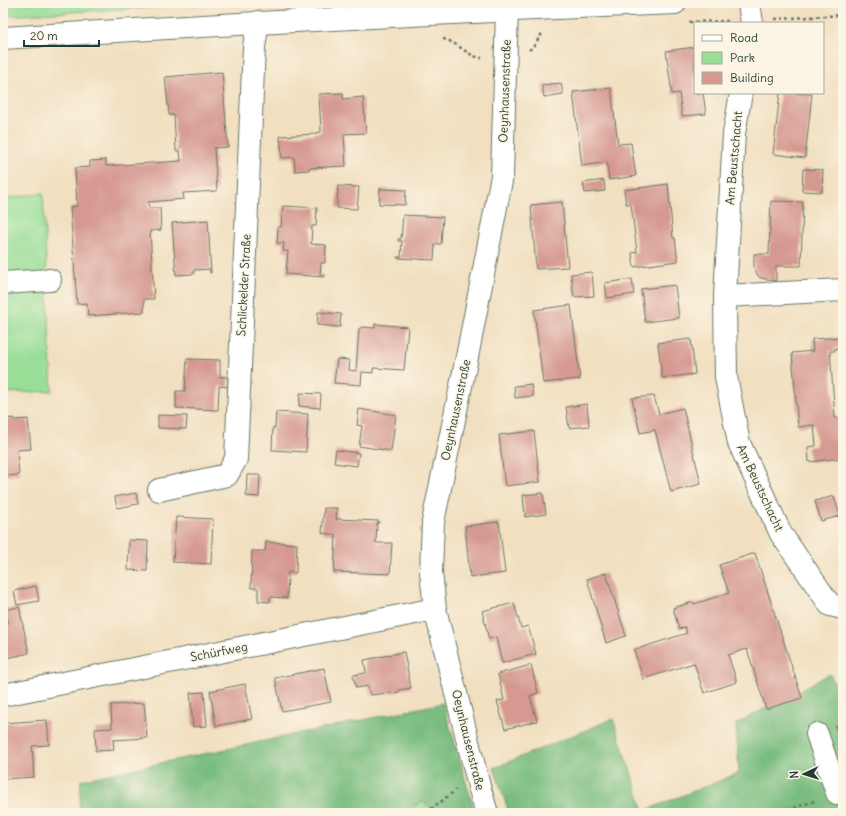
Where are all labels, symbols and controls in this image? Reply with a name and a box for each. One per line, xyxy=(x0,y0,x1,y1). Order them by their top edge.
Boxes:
scale bar xyxy=(24,22,99,48)
legend xyxy=(694,22,824,94)
text: 20 m xyxy=(30,28,58,43)
text: Road xyxy=(730,30,758,45)
street label: Oeynhausenstraße xyxy=(495,39,514,143)
text: Park xyxy=(730,50,755,65)
text: Building xyxy=(730,70,774,85)
street label: Am Beustschacht xyxy=(722,110,745,206)
street label: Schlickelder Straße xyxy=(233,233,254,337)
street label: Oeynhausenstraße xyxy=(437,358,474,462)
street label: Am Beustschacht xyxy=(734,442,787,534)
street label: Schürfweg xyxy=(189,639,249,664)
street label: Oeynhausenstraße xyxy=(449,688,488,792)
north arrow xyxy=(784,754,824,794)
text: N xyxy=(787,770,801,779)

